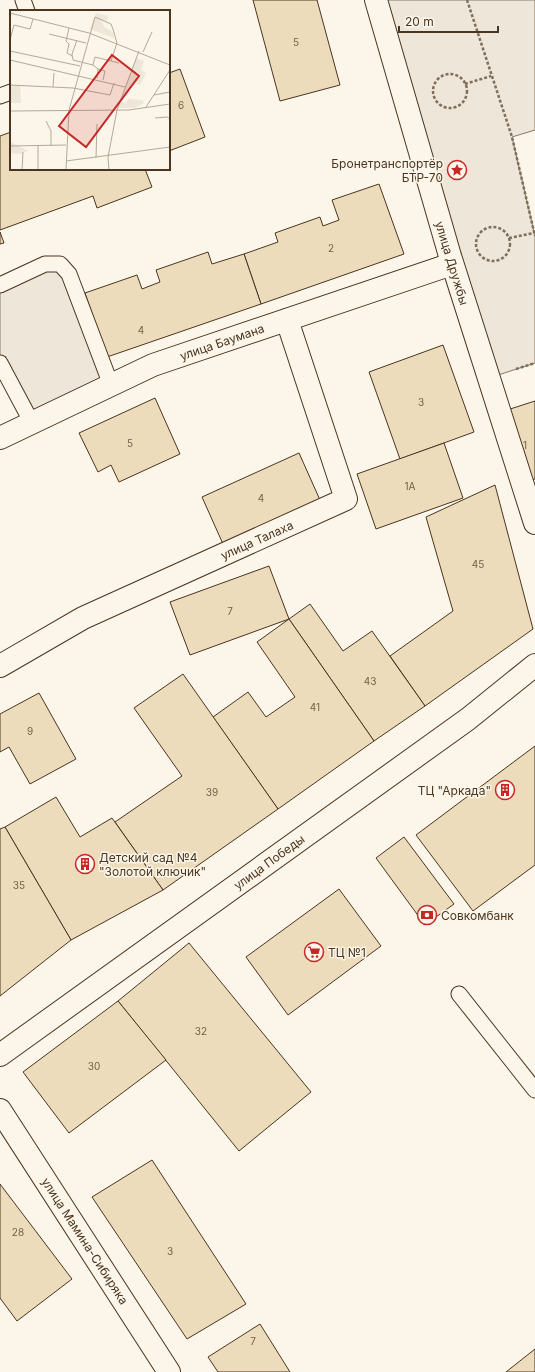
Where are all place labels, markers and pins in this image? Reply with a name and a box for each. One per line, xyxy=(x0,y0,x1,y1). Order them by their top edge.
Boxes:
place label: Бронетранспортёр БТР-70 xyxy=(331,156,443,185)
place icon: Бронетранспортёр БТР-70 xyxy=(446,159,468,181)
building icon: ТЦ "Аркада" xyxy=(494,779,516,801)
place label: ТЦ "Аркада" xyxy=(418,783,491,798)
place label: Детский сад №4 "Золотой ключик" xyxy=(99,850,206,879)
building icon: Детский сад №4 "Золотой ключик" xyxy=(74,853,96,875)
bank icon: Совкомбанк xyxy=(416,904,438,926)
place label: Совкомбанк xyxy=(441,908,514,923)
supermarket icon: ТЦ №1 xyxy=(303,941,325,963)
place label: ТЦ №1 xyxy=(328,945,366,960)

